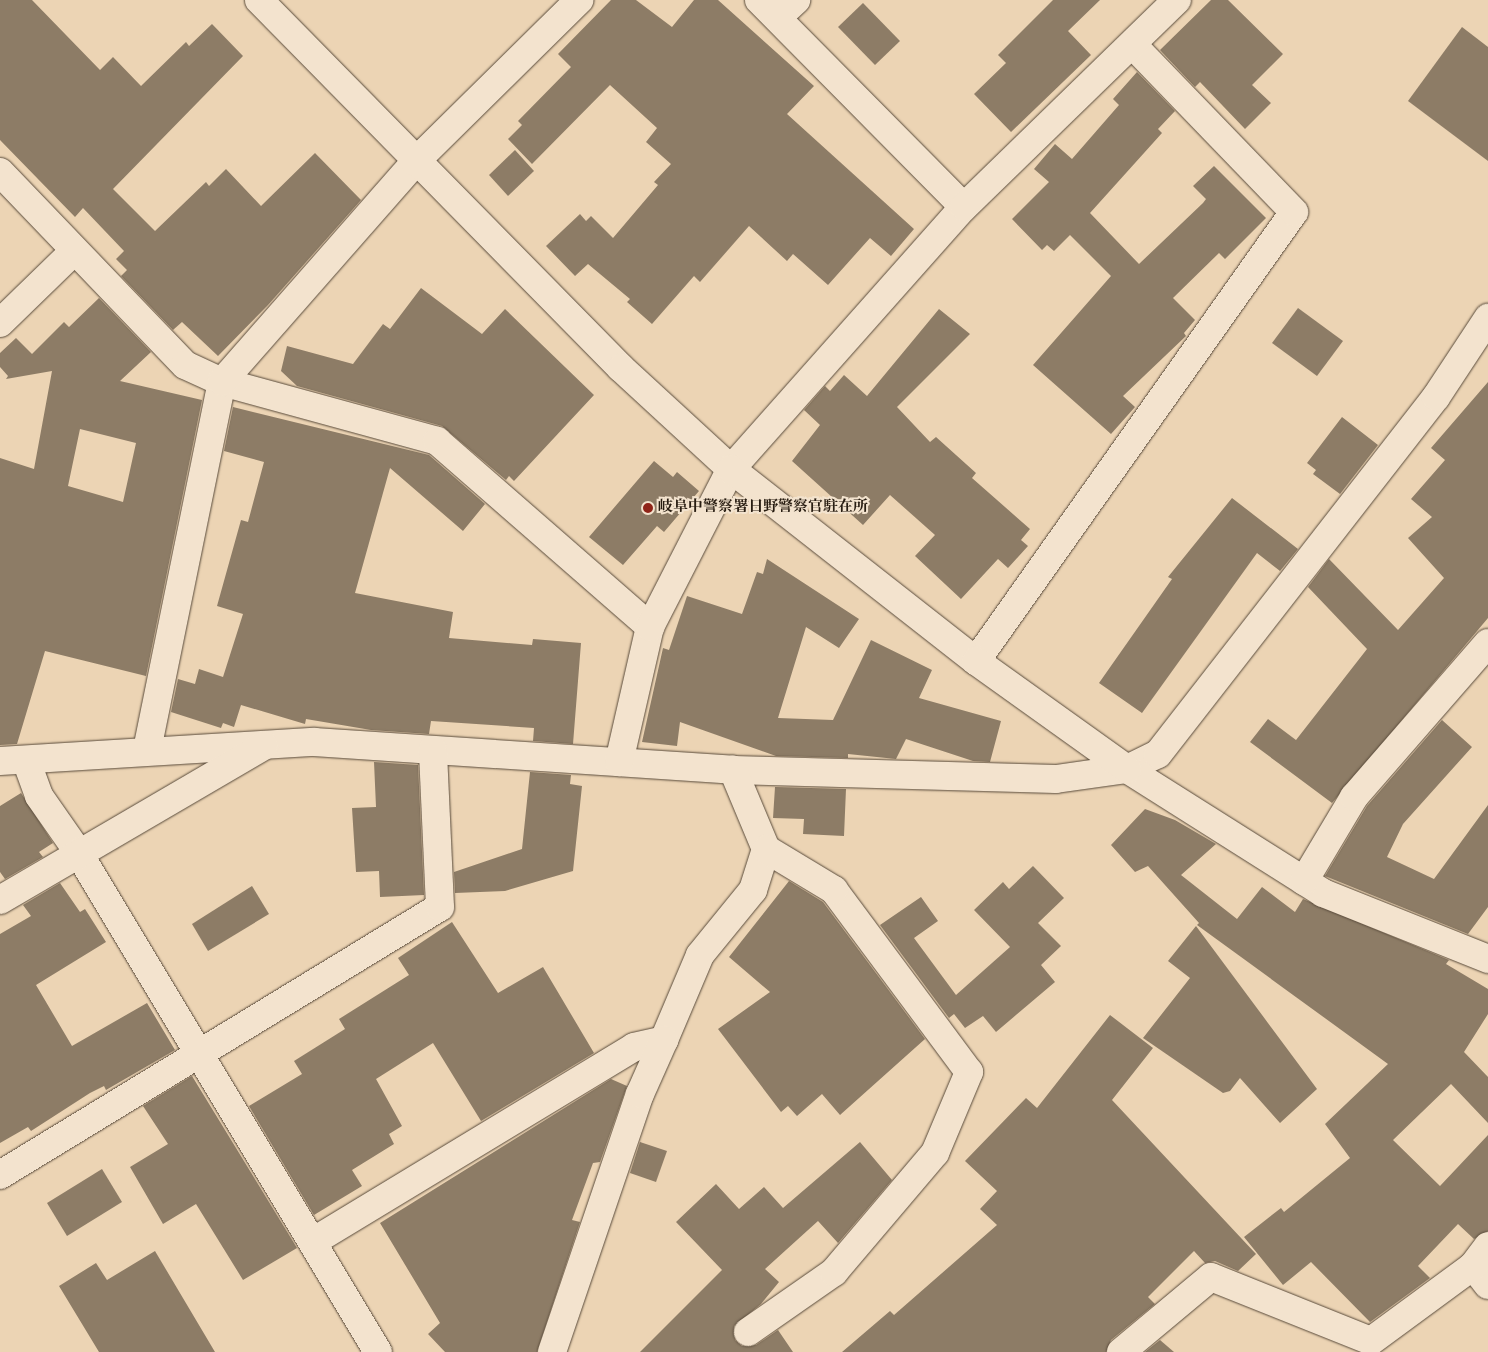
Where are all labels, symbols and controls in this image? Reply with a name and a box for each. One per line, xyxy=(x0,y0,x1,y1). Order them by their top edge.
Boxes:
place label: 岐阜中警察署日野警察官駐在所 xyxy=(658,499,868,517)
marker: 岐阜中警察署日野警察官駐在所 xyxy=(642,502,654,514)

